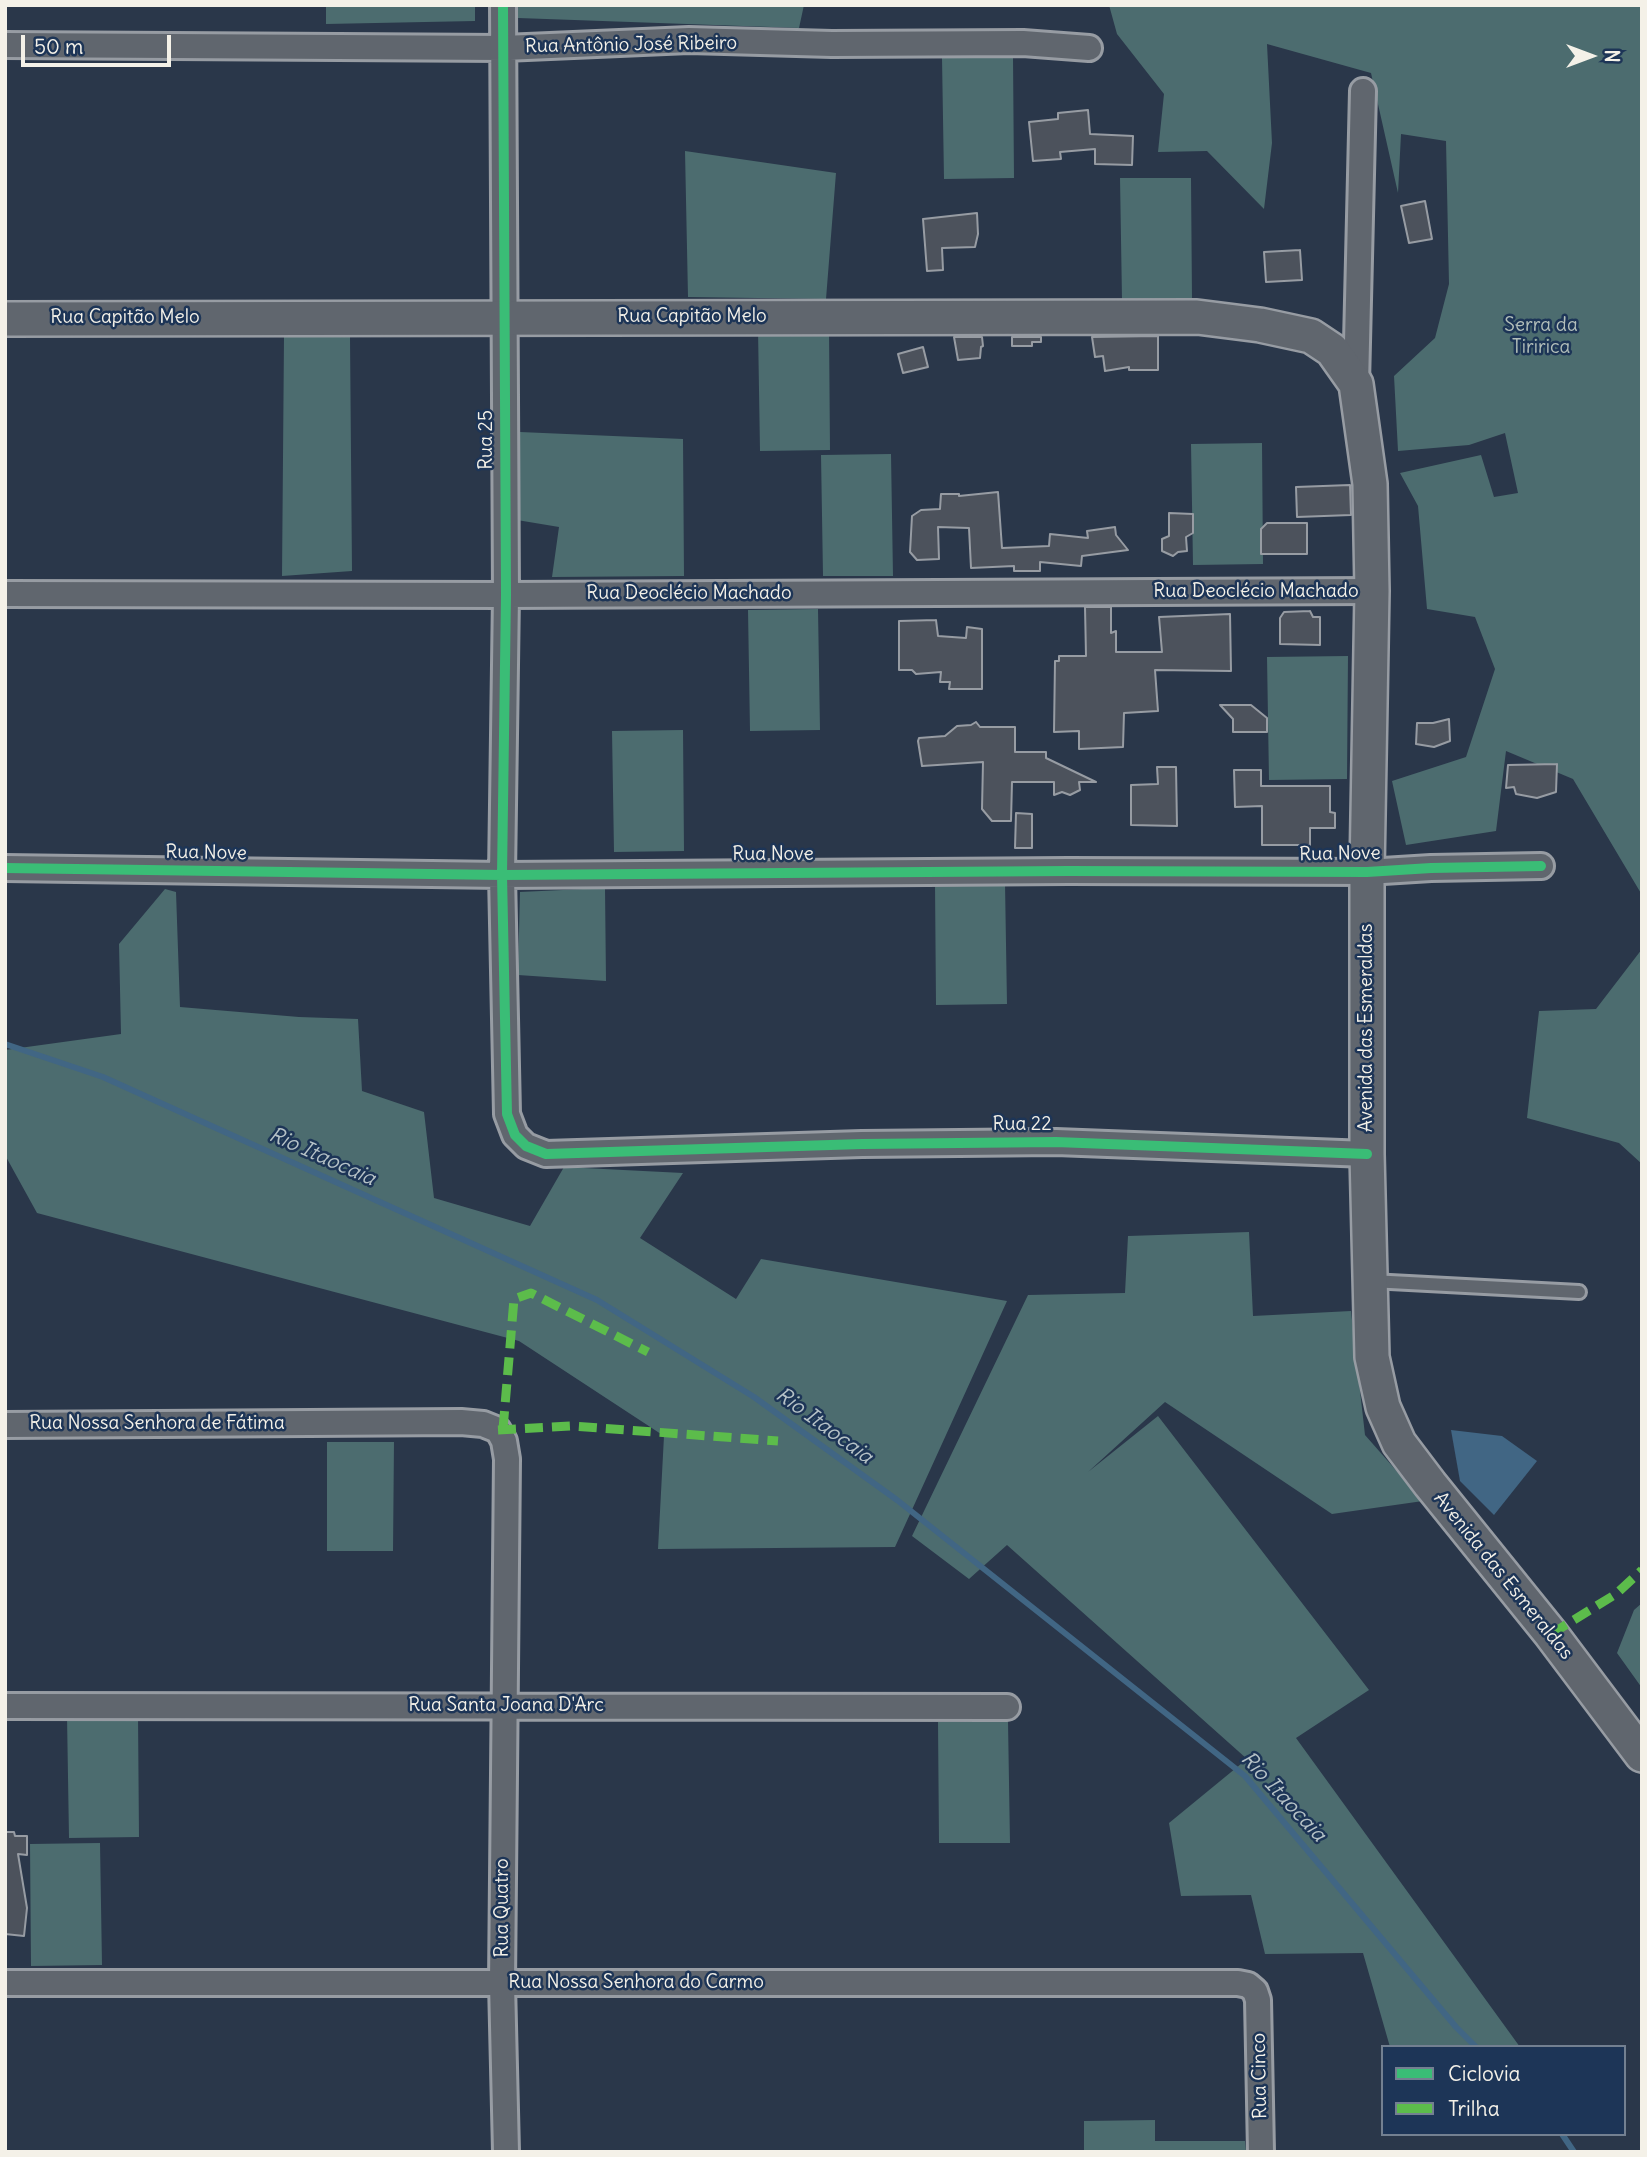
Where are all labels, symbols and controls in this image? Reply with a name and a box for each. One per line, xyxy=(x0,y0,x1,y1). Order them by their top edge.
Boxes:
scale bar xyxy=(24,21,175,65)
north arrow xyxy=(1556,21,1626,91)
street label: Rua Antônio José Ribeiro xyxy=(525,32,737,58)
text: 50 m xyxy=(34,33,83,60)
text: N xyxy=(1600,49,1624,63)
street label: Rua Capitão Melo xyxy=(617,306,767,328)
street label: Rua Capitão Melo xyxy=(50,307,200,329)
park label: Serra da Tiririca xyxy=(1504,315,1578,359)
street label: Rua 25 xyxy=(476,410,498,470)
street label: Rua Deoclécio Machado xyxy=(1153,581,1359,603)
street label: Rua Deoclécio Machado xyxy=(586,583,792,605)
street label: Rua Nove xyxy=(165,841,247,865)
street label: Rua Nove xyxy=(1299,842,1381,866)
street label: Rua Nove xyxy=(732,844,814,866)
street label: Avenida das Esmeraldas xyxy=(1356,924,1378,1132)
street label: Rua 22 xyxy=(992,1114,1052,1136)
water label: Rio Itaocaia xyxy=(265,1122,379,1192)
water label: Rio Itaocaia xyxy=(771,1382,877,1470)
street label: Rua Nossa Senhora de Fátima xyxy=(29,1413,285,1435)
street label: Avenida das Esmeraldas xyxy=(1429,1488,1577,1664)
street label: Rua Santa Joana D'Arc xyxy=(408,1695,604,1717)
water label: Rio Itaocaia xyxy=(1235,1747,1331,1847)
street label: Rua Quatro xyxy=(492,1858,514,1958)
street label: Rua Nossa Senhora do Carmo xyxy=(508,1972,764,1994)
street label: Rua Cinco xyxy=(1248,2033,1272,2119)
legend xyxy=(1381,2045,1626,2136)
text: Ciclovia xyxy=(1448,2060,1521,2087)
text: Trilha xyxy=(1448,2095,1500,2122)

